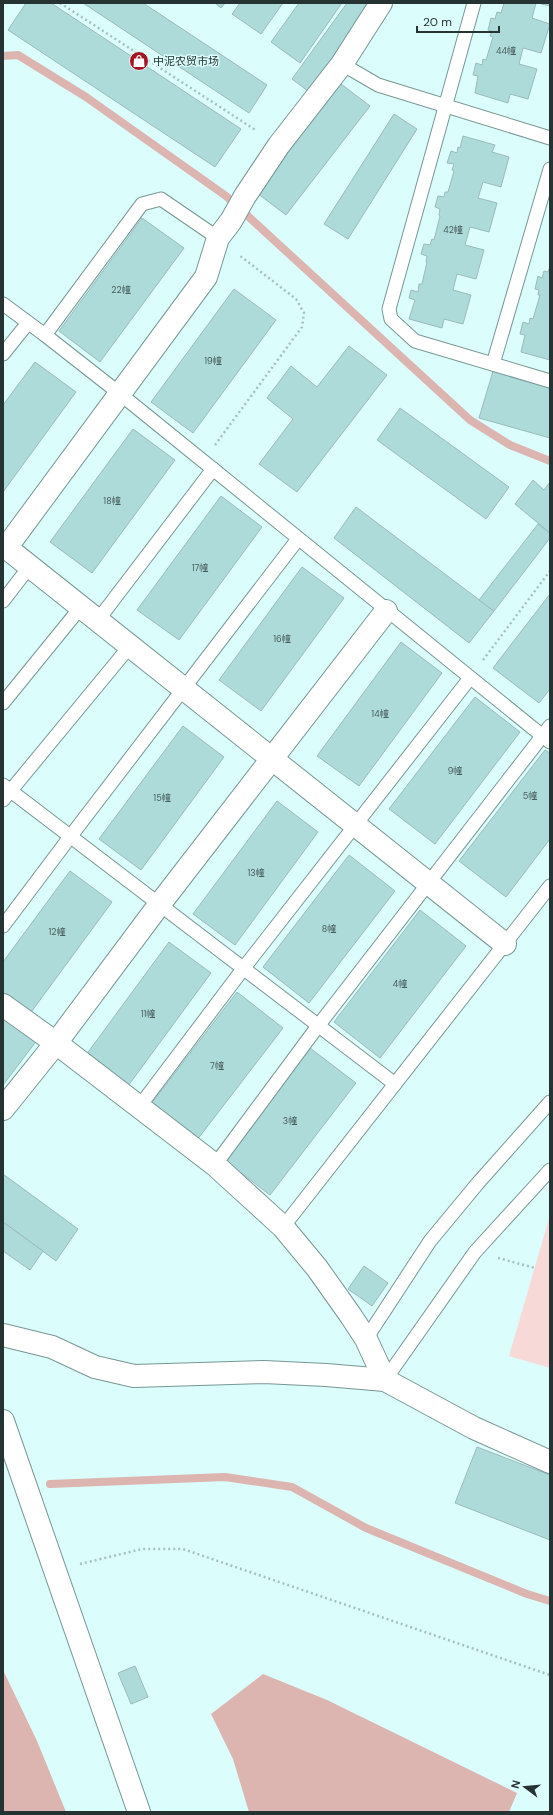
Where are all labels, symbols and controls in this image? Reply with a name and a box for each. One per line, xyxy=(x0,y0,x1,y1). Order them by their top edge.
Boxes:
scale bar xyxy=(417,8,499,34)
text: 20 m xyxy=(423,14,452,30)
house number: 44幢 xyxy=(496,45,516,57)
shop icon: 中泥农贸市场 xyxy=(128,50,150,72)
place label: 中泥农贸市场 xyxy=(153,54,219,68)
house number: 42幢 xyxy=(443,224,463,236)
house number: 22幢 xyxy=(111,284,131,296)
house number: 19幢 xyxy=(204,355,222,367)
house number: 18幢 xyxy=(103,495,121,507)
house number: 17幢 xyxy=(192,562,208,574)
house number: 16幢 xyxy=(273,633,291,645)
house number: 14幢 xyxy=(371,708,389,720)
house number: 9幢 xyxy=(448,765,462,777)
house number: 5幢 xyxy=(523,790,537,802)
house number: 15幢 xyxy=(153,792,171,804)
house number: 13幢 xyxy=(247,867,265,879)
house number: 8幢 xyxy=(322,923,336,935)
house number: 12幢 xyxy=(49,926,66,938)
house number: 4幢 xyxy=(393,978,407,990)
house number: 11幢 xyxy=(141,1008,155,1020)
house number: 7幢 xyxy=(210,1060,224,1072)
house number: 3幢 xyxy=(283,1115,297,1127)
north arrow xyxy=(505,1767,545,1807)
text: N xyxy=(508,1778,523,1790)

